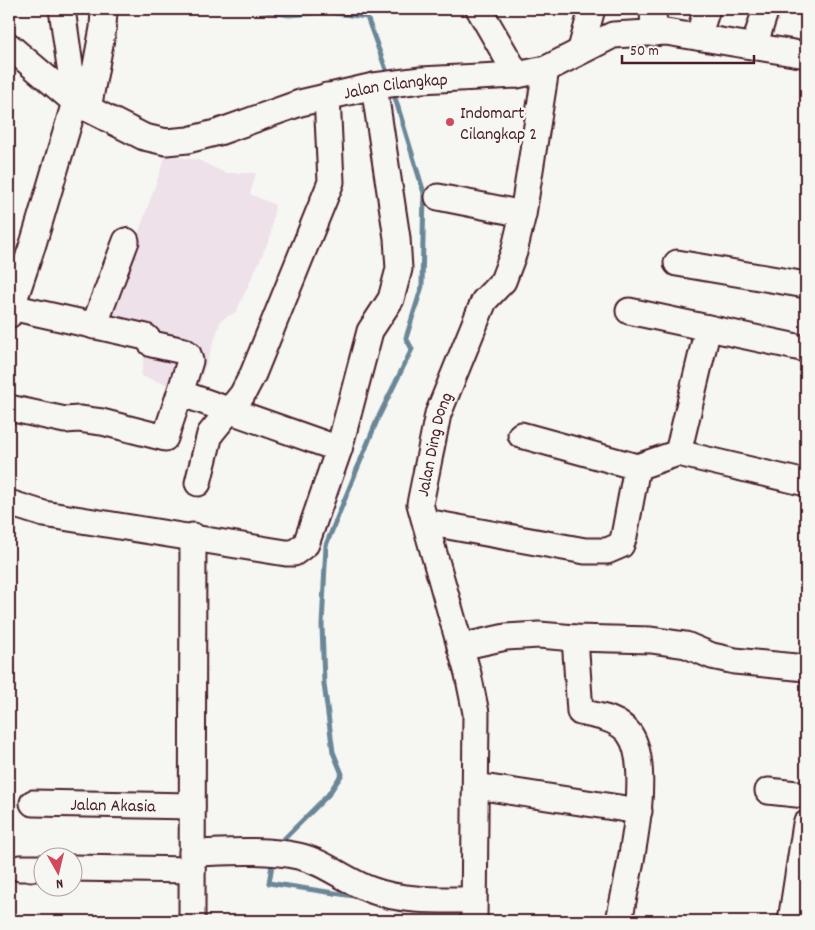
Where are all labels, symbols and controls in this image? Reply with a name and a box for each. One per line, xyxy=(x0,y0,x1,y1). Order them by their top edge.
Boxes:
scale bar xyxy=(622,32,755,64)
text: 50 m xyxy=(630,41,659,63)
street label: Jalan Cilangkap xyxy=(341,69,449,108)
place label: Indomart Cilangkap 2 xyxy=(460,102,537,148)
marker: Indomart Cilangkap 2 xyxy=(444,116,456,128)
street label: Jalan Ding Dong xyxy=(412,389,461,499)
street label: Jalan Akasia xyxy=(70,794,156,820)
north arrow xyxy=(32,848,82,898)
text: N xyxy=(55,873,64,893)

